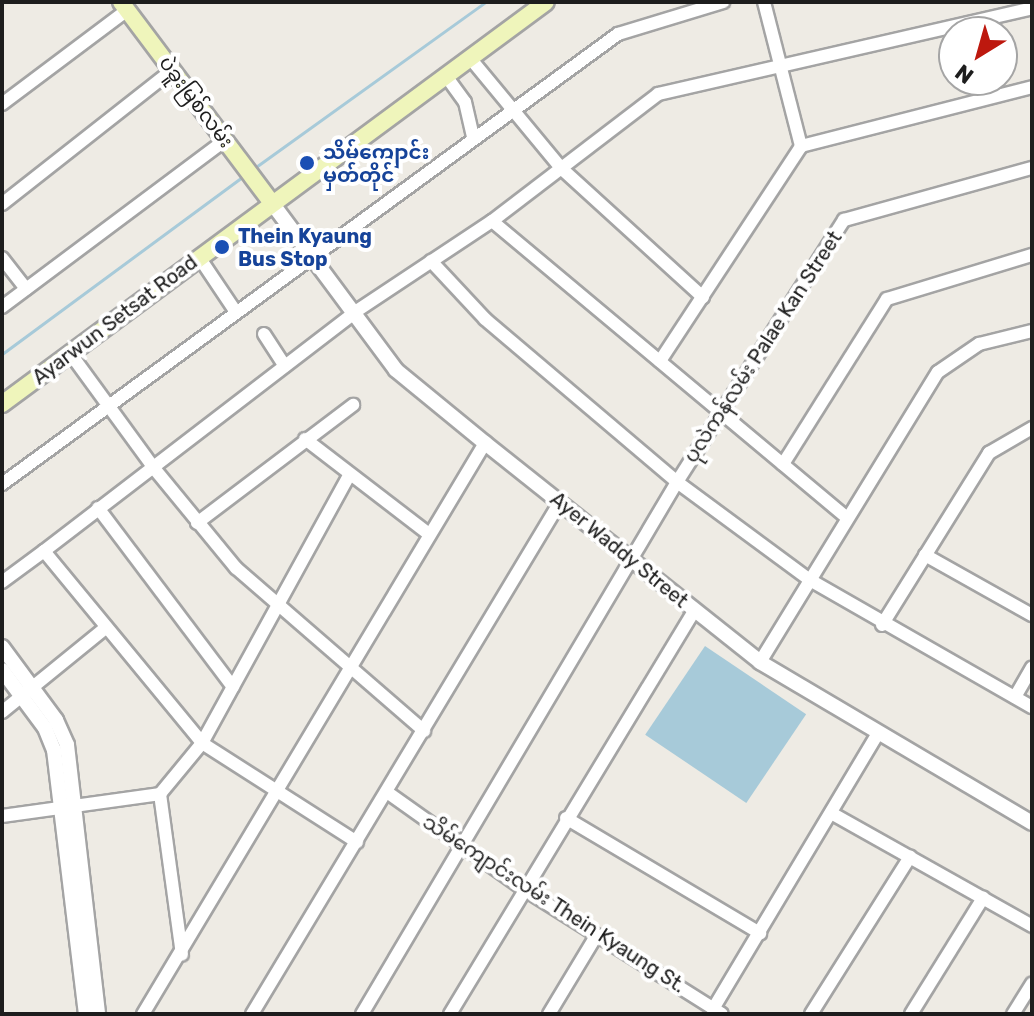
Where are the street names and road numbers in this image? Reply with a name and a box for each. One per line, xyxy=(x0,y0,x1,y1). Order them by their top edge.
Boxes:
street label: ပဲခူးမြစ်လမ်း xyxy=(154,51,238,153)
street label: ပုလဲကန်လမ်း Palae Kan Street xyxy=(679,227,847,467)
street label: Ayarwun Setsat Road xyxy=(28,250,202,390)
street label: Ayer Waddy Street xyxy=(545,487,693,613)
street label: သိမ်ကျောင်းလမ်း Thein Kyaung St. xyxy=(418,810,690,998)

